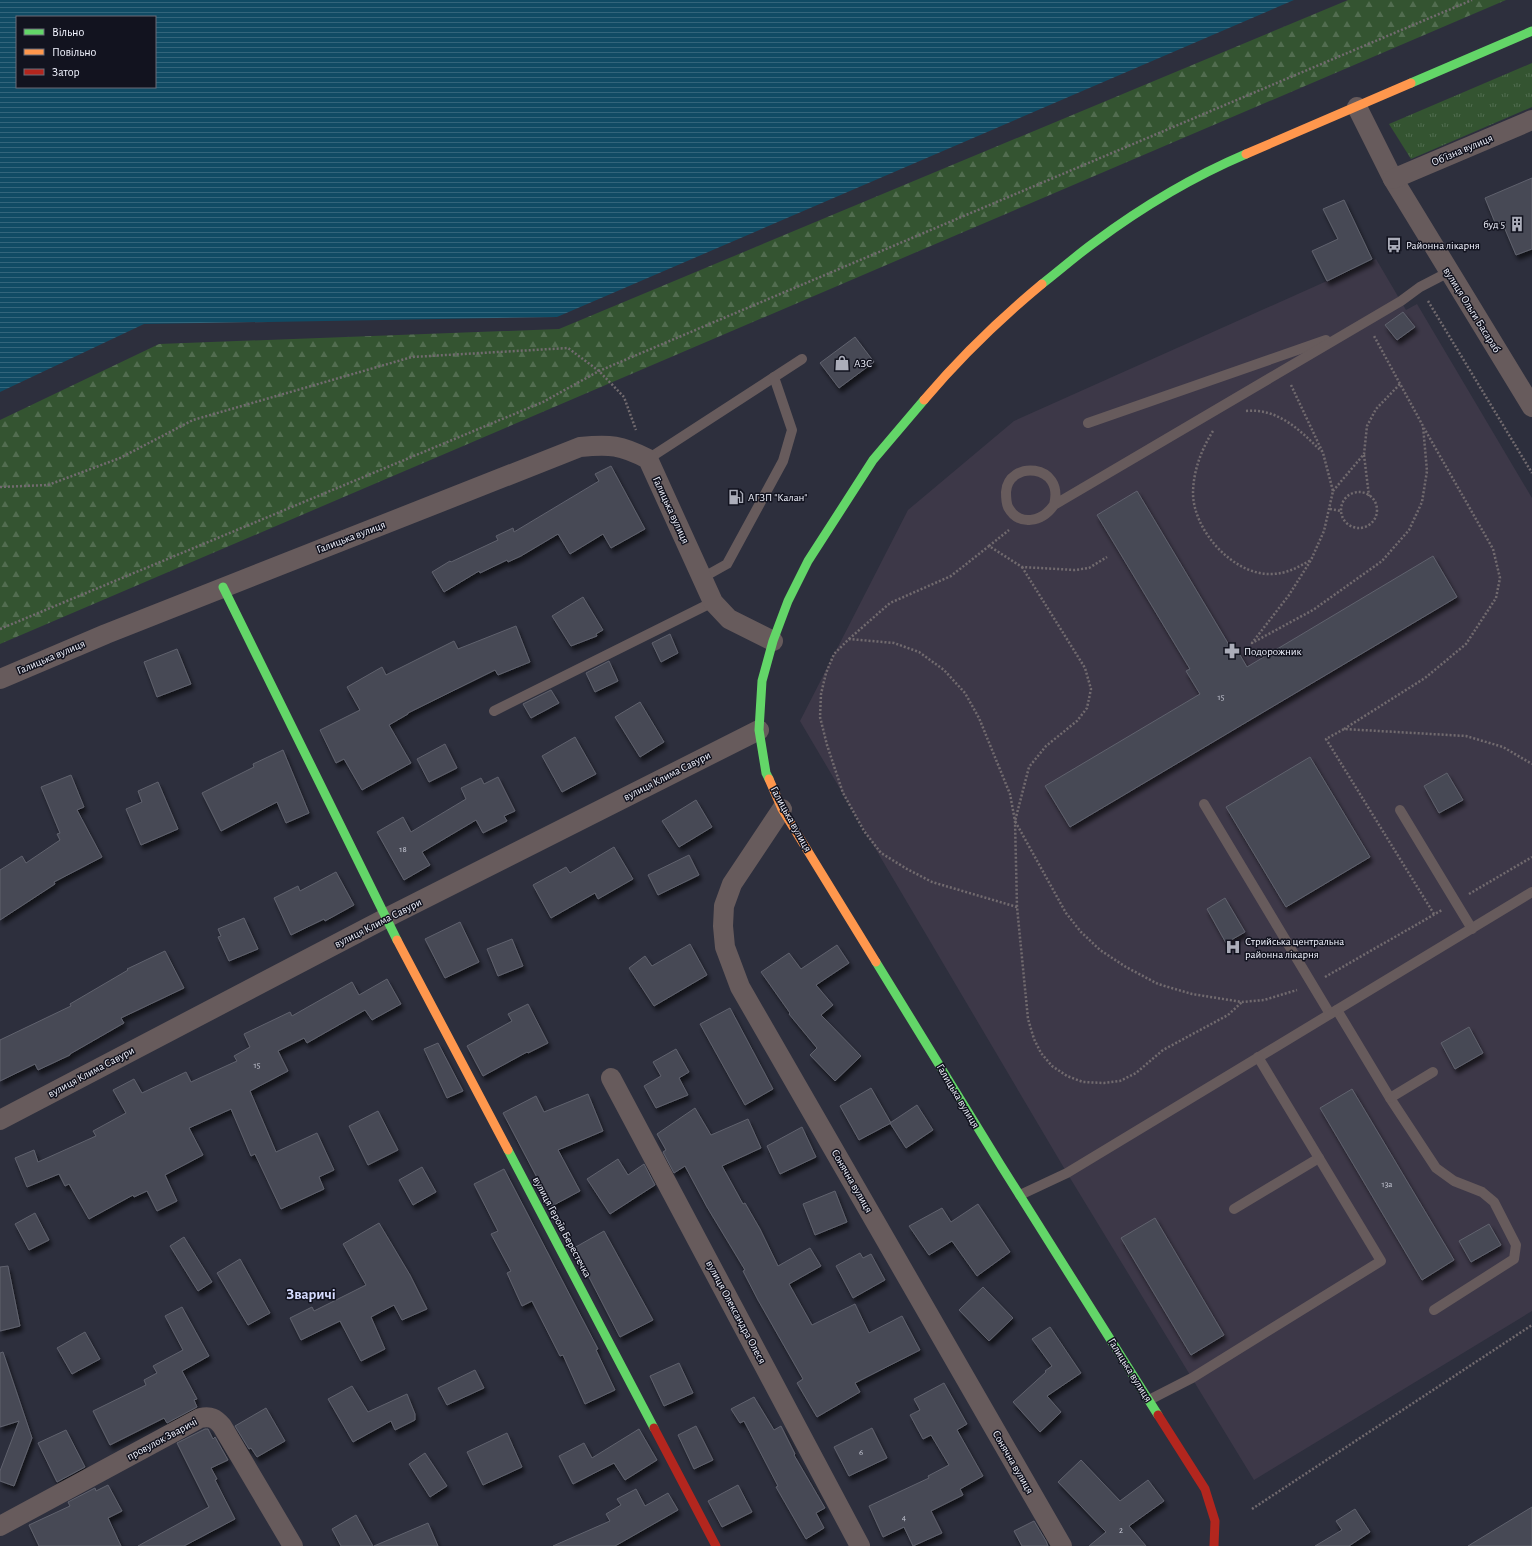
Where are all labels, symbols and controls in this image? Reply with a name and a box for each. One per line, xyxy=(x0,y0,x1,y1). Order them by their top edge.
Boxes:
legend xyxy=(16,16,156,88)
text: Вільно xyxy=(52,26,84,38)
text: Повільно xyxy=(52,46,97,58)
text: Затор xyxy=(52,66,80,78)
street label: Обʼїзна вулиця xyxy=(1430,132,1494,168)
building icon: буд 5 xyxy=(1508,215,1526,233)
place label: буд 5 xyxy=(1483,219,1505,230)
bus stop icon: Районна лікарня xyxy=(1385,236,1403,254)
place label: Районна лікарня xyxy=(1406,240,1480,251)
street label: вулиця Ольги Басараб xyxy=(1441,266,1503,355)
shop icon: АЗС xyxy=(833,354,851,372)
place label: АЗС xyxy=(854,358,872,369)
street label: Галицька вулиця xyxy=(651,475,691,545)
fuel station icon: АГЗП "Калан" xyxy=(727,488,745,506)
place label: АГЗП "Калан" xyxy=(748,492,807,503)
street label: Галицька вулиця xyxy=(315,519,387,555)
street label: Галицька вулиця xyxy=(15,638,87,676)
pharmacy icon: Подорожник xyxy=(1223,642,1241,660)
place label: Подорожник xyxy=(1244,646,1302,657)
house number: 15 xyxy=(1218,693,1225,702)
street label: вулиця Клима Савури xyxy=(622,749,712,803)
street label: Галицька вулиця xyxy=(769,784,813,854)
house number: 18 xyxy=(399,845,407,854)
street label: вулиця Клима Савури xyxy=(333,896,423,950)
place label: Стрийська центральна районна лікарня xyxy=(1245,936,1344,960)
hospital icon: Стрийська центральна районна лікарня xyxy=(1224,938,1242,956)
street label: вулиця Клима Савури xyxy=(46,1045,136,1099)
house number: 15 xyxy=(254,1061,261,1070)
street label: Галицька вулиця xyxy=(935,1062,981,1130)
street label: Сонячна вулиця xyxy=(829,1147,875,1215)
street label: вулиця Героїв Берестечка xyxy=(531,1175,593,1279)
house number: 13а xyxy=(1382,1180,1392,1189)
street label: вулиця Олександра Олеся xyxy=(704,1258,768,1366)
district label: Зваричі xyxy=(286,1287,336,1302)
street label: Галицька вулиця xyxy=(1106,1336,1154,1404)
street label: провулок Зваричі xyxy=(125,1416,199,1462)
street label: Сонячна вулиця xyxy=(990,1428,1036,1496)
house number: 6 xyxy=(859,1448,863,1457)
house number: 4 xyxy=(902,1513,907,1522)
house number: 2 xyxy=(1119,1526,1123,1535)

